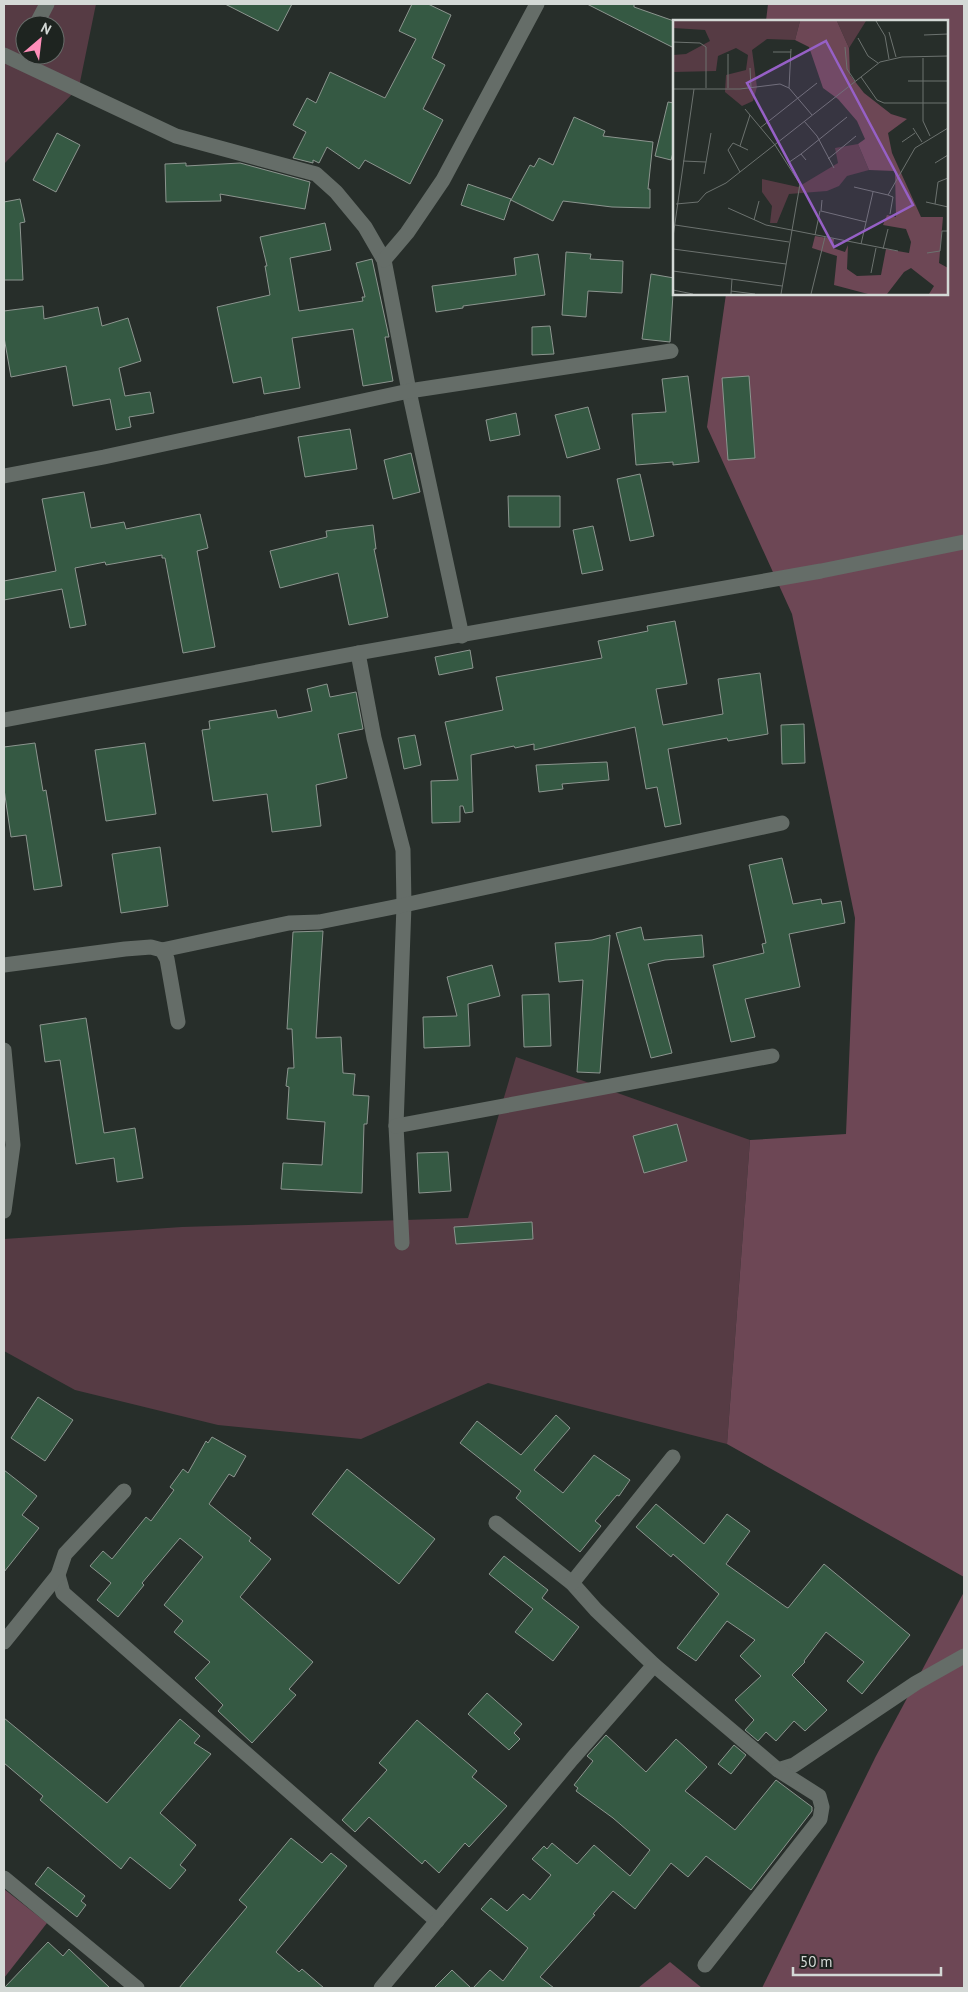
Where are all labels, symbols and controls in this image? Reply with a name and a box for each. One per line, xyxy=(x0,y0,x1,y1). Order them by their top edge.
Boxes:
north arrow xyxy=(15,15,65,65)
text: N xyxy=(38,18,54,39)
inset map xyxy=(673,20,948,295)
scale bar xyxy=(793,1944,940,1976)
text: 50 m xyxy=(800,1952,833,1971)

